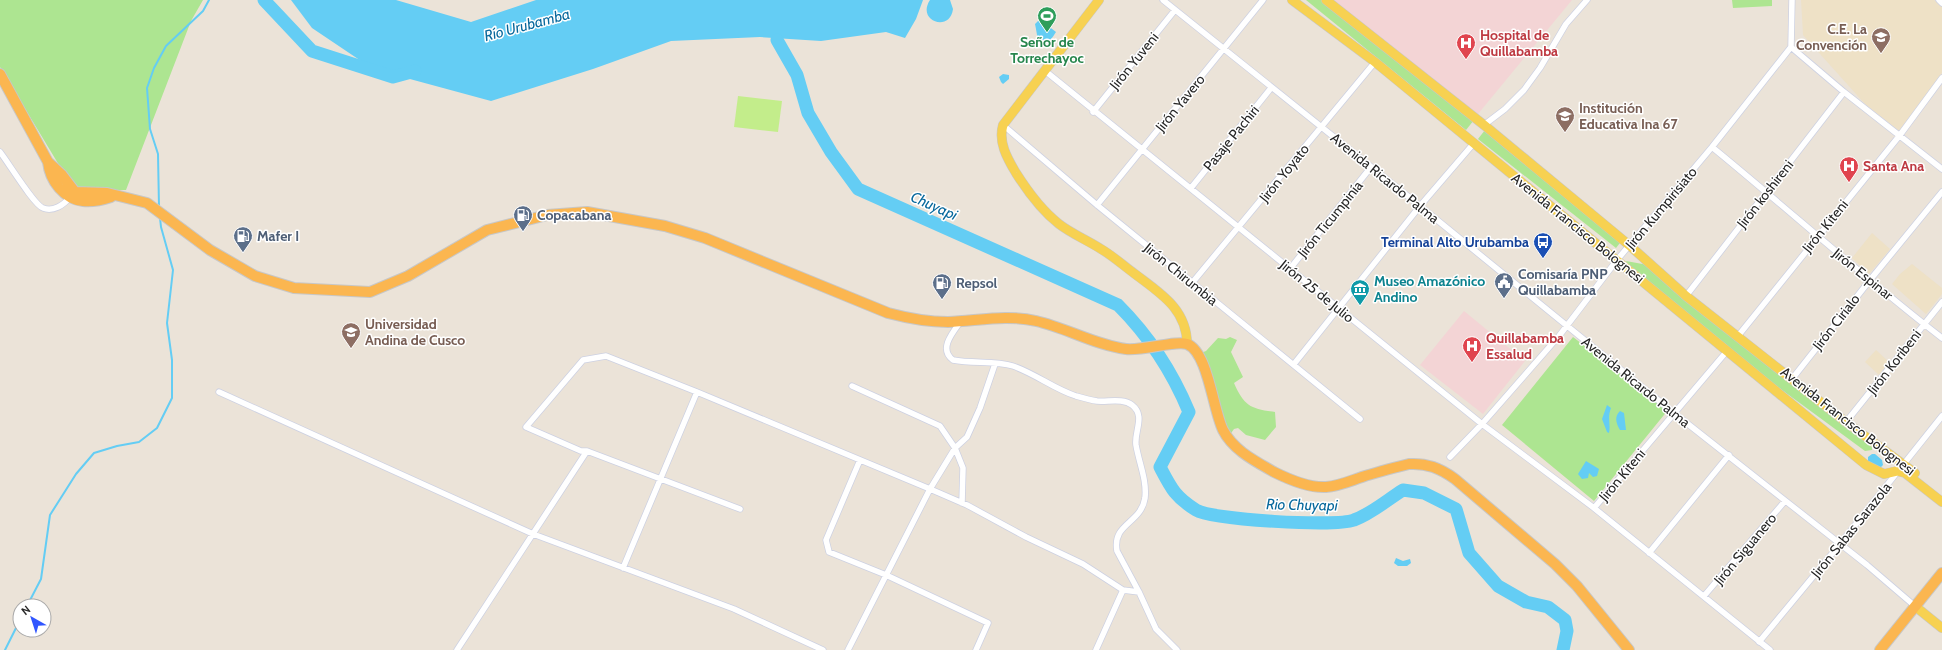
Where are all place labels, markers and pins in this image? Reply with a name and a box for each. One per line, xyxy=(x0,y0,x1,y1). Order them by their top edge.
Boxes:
sports icon: Señor de Torrechayoc xyxy=(1036,5,1058,33)
place label: C.E. La Convención xyxy=(1796,20,1867,54)
place label: Hospital de Quillabamba xyxy=(1480,26,1558,60)
school or university icon: C.E. La Convención xyxy=(1870,26,1892,54)
hospital icon: Hospital de Quillabamba xyxy=(1455,32,1477,60)
place label: Señor de Torrechayoc xyxy=(1010,33,1084,67)
place label: Institución Educativa Ina 67 xyxy=(1579,99,1678,133)
school or university icon: Institución Educativa Ina 67 xyxy=(1554,105,1576,133)
hospital icon: Santa Ana xyxy=(1838,155,1860,183)
place label: Santa Ana xyxy=(1863,157,1924,175)
fuel station icon: Copacabana xyxy=(512,204,534,232)
place label: Copacabana xyxy=(537,206,611,224)
fuel station icon: Mafer I xyxy=(232,225,254,253)
place label: Mafer I xyxy=(257,227,299,245)
bus stop icon: Terminal Alto Urubamba xyxy=(1532,231,1554,259)
place label: Terminal Alto Urubamba xyxy=(1381,233,1529,251)
place label: Comisaría PNP Quillabamba xyxy=(1518,265,1608,299)
public building icon: Comisaría PNP Quillabamba xyxy=(1493,271,1515,299)
fuel station icon: Repsol xyxy=(931,272,953,300)
place label: Museo Amazónico Andino xyxy=(1374,272,1485,306)
place label: Repsol xyxy=(956,274,998,292)
museum icon: Museo Amazónico Andino xyxy=(1349,278,1371,306)
place label: Universidad Andina de Cusco xyxy=(365,315,465,349)
school or university icon: Universidad Andina de Cusco xyxy=(340,321,362,349)
place label: Quillabamba Essalud xyxy=(1486,329,1564,363)
hospital icon: Quillabamba Essalud xyxy=(1461,335,1483,363)

